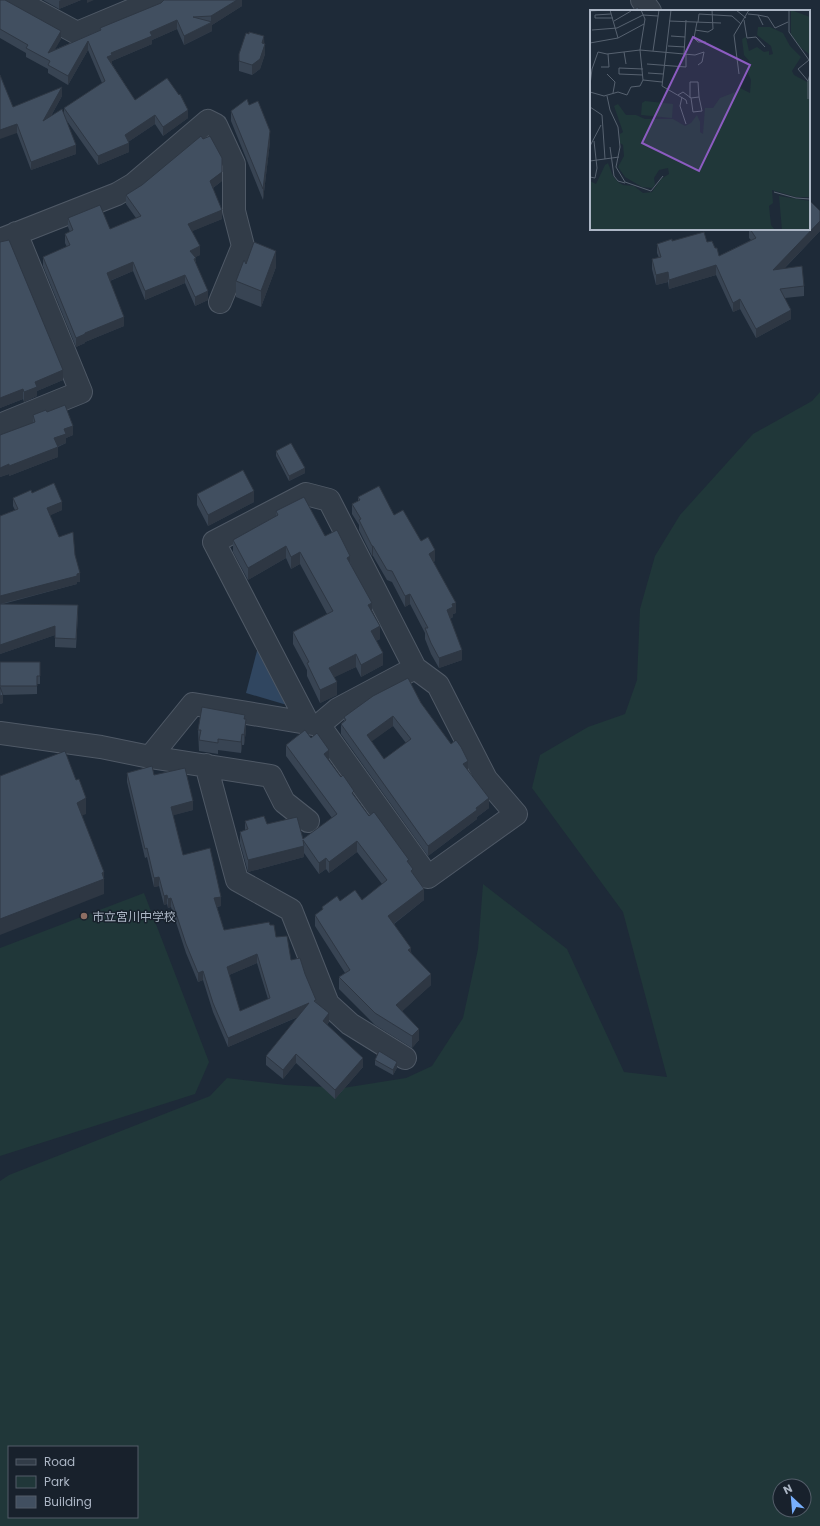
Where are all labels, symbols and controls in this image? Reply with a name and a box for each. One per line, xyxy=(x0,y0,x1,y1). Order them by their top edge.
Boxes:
inset map xyxy=(590,10,810,230)
place label: 市立宮川中学校 xyxy=(92,908,176,925)
marker: 市立宮川中学校 xyxy=(79,911,89,921)
legend xyxy=(8,1446,138,1518)
text: Road xyxy=(44,1453,75,1470)
text: Park xyxy=(44,1473,71,1490)
north arrow xyxy=(772,1478,812,1518)
text: N xyxy=(780,1480,795,1498)
text: Building xyxy=(44,1493,92,1510)

